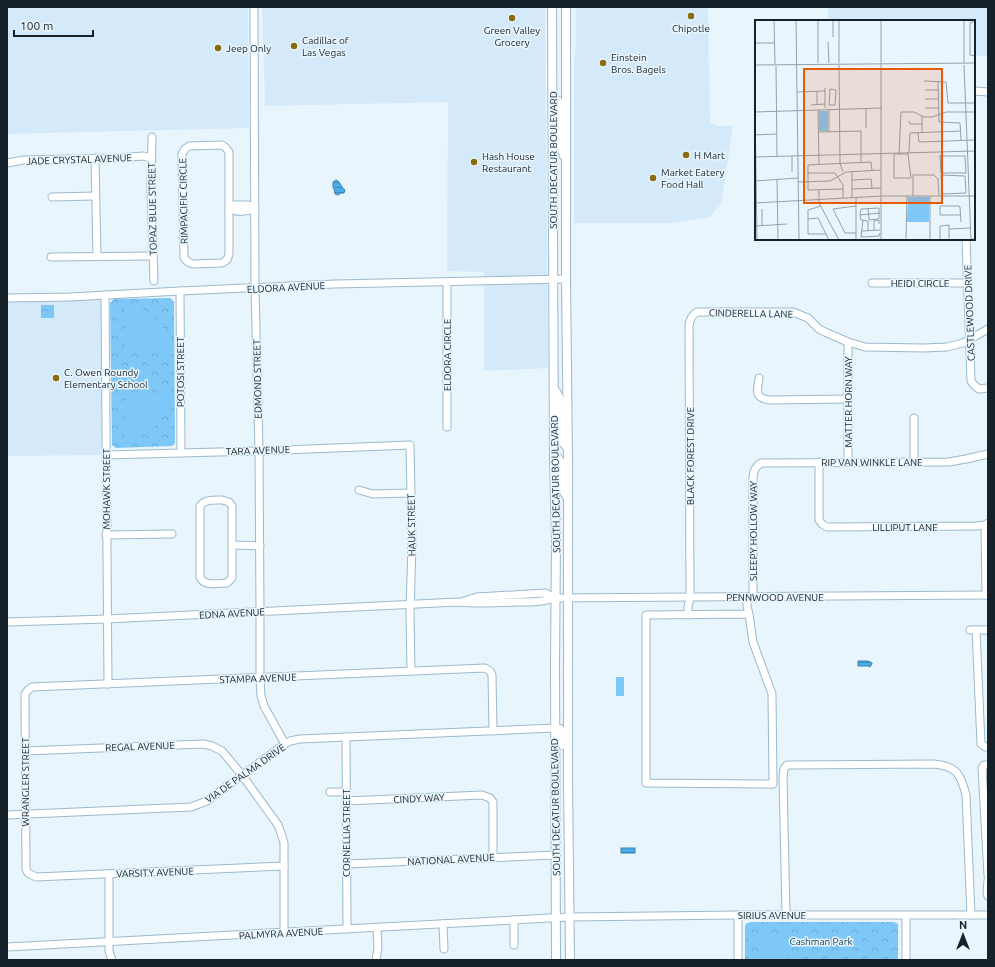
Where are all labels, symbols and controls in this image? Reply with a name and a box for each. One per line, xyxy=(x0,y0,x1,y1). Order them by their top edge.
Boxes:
marker: Chipotle xyxy=(686,11,696,21)
scale bar xyxy=(14,12,93,38)
marker: Green Valley Grocery xyxy=(507,13,517,23)
text: 100 m xyxy=(20,19,53,32)
inset map xyxy=(755,20,975,240)
place label: Chipotle xyxy=(672,23,710,34)
place label: Green Valley Grocery xyxy=(484,25,540,48)
place label: Cadillac of Las Vegas xyxy=(302,35,349,58)
marker: Cadillac of Las Vegas xyxy=(289,41,299,51)
marker: Jeep Only xyxy=(213,43,223,53)
place label: Jeep Only xyxy=(226,43,271,54)
place label: Einstein Bros. Bagels xyxy=(611,52,666,75)
marker: Einstein Bros. Bagels xyxy=(598,58,608,68)
street label: SOUTH DECATUR BOULEVARD xyxy=(548,91,559,229)
marker: H Mart xyxy=(681,150,691,160)
place label: H Mart xyxy=(694,150,725,161)
place label: Hash House Restaurant xyxy=(482,151,535,174)
street label: JADE CRYSTAL AVENUE xyxy=(26,152,133,167)
street label: RIMPACIFIC CIRCLE xyxy=(177,157,190,244)
marker: Hash House Restaurant xyxy=(469,157,479,167)
street label: TOPAZ BLUE STREET xyxy=(146,162,159,256)
place label: Market Eatery Food Hall xyxy=(661,167,724,190)
marker: Market Eatery Food Hall xyxy=(648,173,658,183)
street label: CASTLEWOOD DRIVE xyxy=(962,264,977,361)
street label: HEIDI CIRCLE xyxy=(891,278,950,289)
street label: ELDORA AVENUE xyxy=(247,280,326,295)
street label: CINDERELLA LANE xyxy=(709,307,794,320)
street label: ELDORA CIRCLE xyxy=(442,318,453,391)
street label: POTOSI STREET xyxy=(175,336,186,407)
street label: EDMOND STREET xyxy=(251,339,264,419)
street label: MATTER HORN WAY xyxy=(843,356,854,448)
place label: C. Owen Roundy Elementary School xyxy=(64,367,148,390)
marker: C. Owen Roundy Elementary School xyxy=(51,373,61,383)
street label: BLACK FOREST DRIVE xyxy=(685,406,696,505)
street label: SOUTH DECATUR BOULEVARD xyxy=(549,415,562,553)
street label: TARA AVENUE xyxy=(226,444,291,457)
street label: MOHAWK STREET xyxy=(101,448,112,530)
street label: RIP VAN WINKLE LANE xyxy=(821,457,923,468)
street label: SLEEPY HOLLOW WAY xyxy=(748,481,759,581)
street label: HAUK STREET xyxy=(405,493,418,556)
street label: LILLIPUT LANE xyxy=(872,522,938,533)
street label: PENNWOOD AVENUE xyxy=(726,592,824,603)
street label: EDNA AVENUE xyxy=(199,606,266,621)
street label: STAMPA AVENUE xyxy=(219,672,297,685)
street label: WRANGLER STREET xyxy=(20,737,31,827)
street label: SOUTH DECATUR BOULEVARD xyxy=(549,738,562,876)
street label: REGAL AVENUE xyxy=(105,740,175,753)
street label: VIA DE PALMA DRIVE xyxy=(203,741,288,805)
street label: CORNELLIA STREET xyxy=(341,789,352,877)
street label: CINDY WAY xyxy=(393,792,445,805)
street label: NATIONAL AVENUE xyxy=(407,852,495,867)
street label: VARSITY AVENUE xyxy=(116,866,194,879)
street label: SIRIUS AVENUE xyxy=(738,910,807,921)
north arrow xyxy=(943,915,983,955)
text: N xyxy=(959,919,967,931)
street label: PALMYRA AVENUE xyxy=(239,926,324,941)
park label: Cashman Park xyxy=(790,936,852,947)

